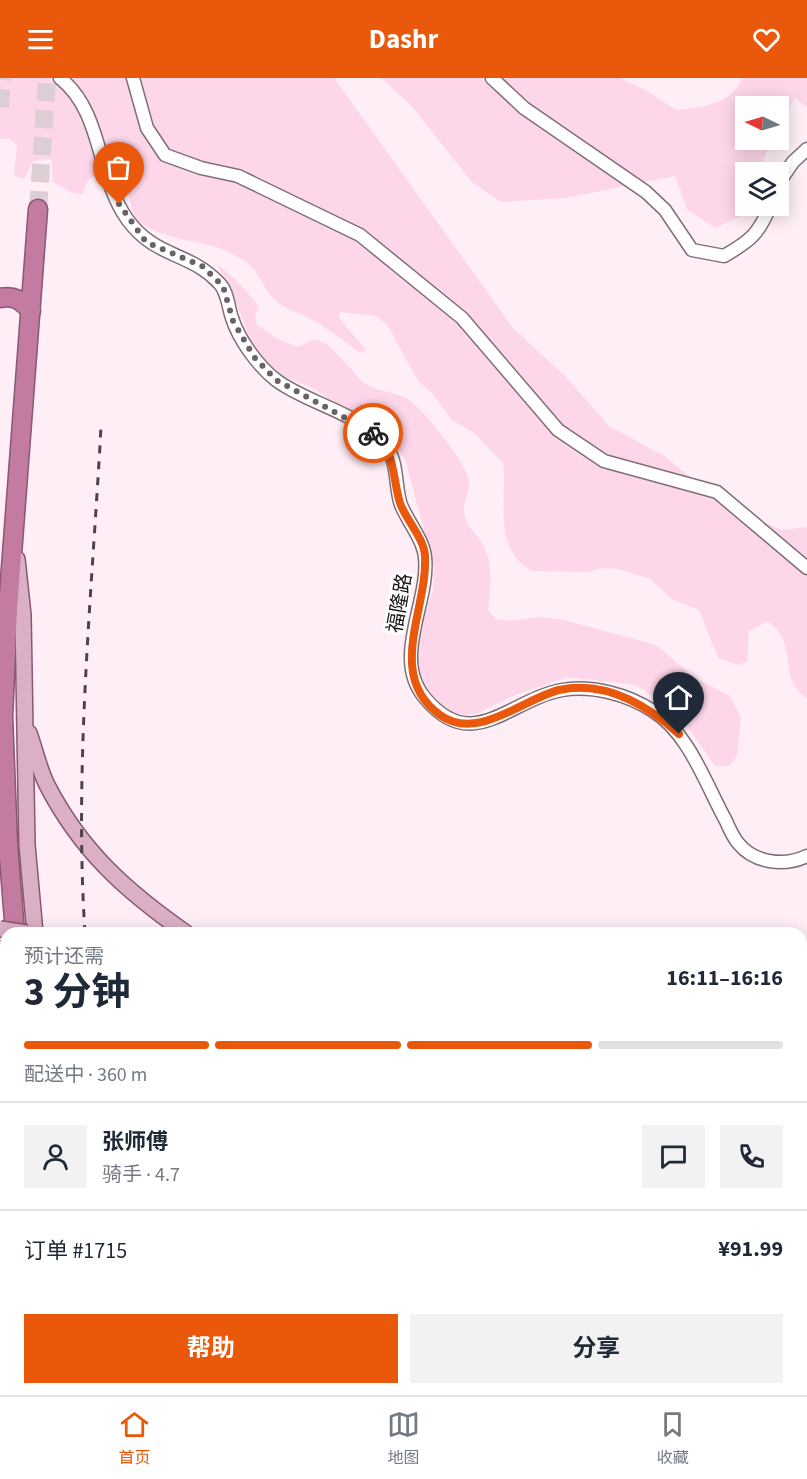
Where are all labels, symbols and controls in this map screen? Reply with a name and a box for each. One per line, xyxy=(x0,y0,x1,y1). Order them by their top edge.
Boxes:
text: Dashr xyxy=(369,20,438,59)
icon: menu xyxy=(24,23,57,56)
icon: heart xyxy=(750,23,783,56)
north arrow xyxy=(735,96,789,150)
map controls xyxy=(735,96,789,216)
pin xyxy=(93,142,144,204)
icon: bag xyxy=(102,151,135,184)
button: layers xyxy=(735,162,789,216)
courier xyxy=(343,403,403,463)
icon: bike xyxy=(357,417,390,450)
street label: 福隆路 xyxy=(381,571,419,635)
pin xyxy=(653,672,704,734)
icon: home xyxy=(662,681,695,714)
text: 预计还需 xyxy=(24,943,104,971)
text: 16:11–16:16 xyxy=(666,962,783,994)
text: 3 分钟 xyxy=(24,965,130,1021)
text: 配送中 · 360 m xyxy=(24,1061,147,1089)
button: person xyxy=(24,1125,87,1188)
button: chat xyxy=(642,1125,705,1188)
button: phone xyxy=(720,1125,783,1188)
text: 张师傅 xyxy=(102,1126,168,1158)
text: 骑手 · 4.7 xyxy=(102,1161,180,1189)
text: ¥91.99 xyxy=(718,1233,783,1265)
text: 订单 #1715 xyxy=(24,1235,127,1267)
button: 帮助 xyxy=(24,1314,398,1383)
button: 分享 xyxy=(410,1314,783,1383)
tab: 首页 xyxy=(118,1408,151,1469)
tab: 地图 xyxy=(387,1408,420,1469)
tab: 收藏 xyxy=(656,1408,689,1469)

